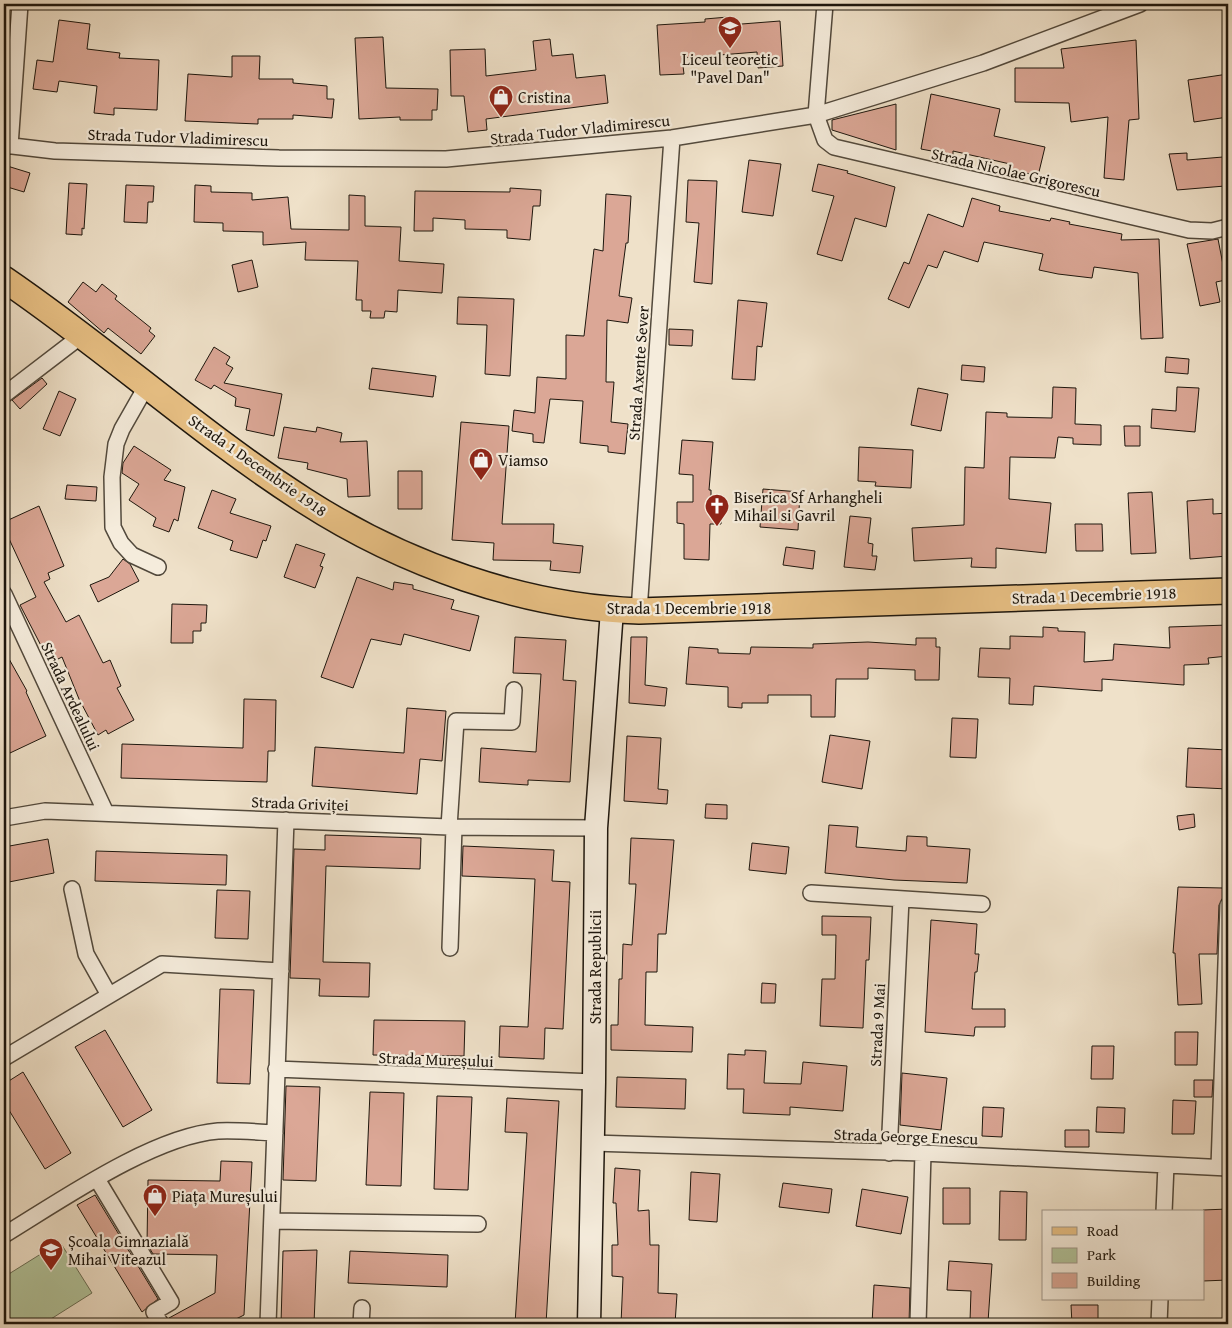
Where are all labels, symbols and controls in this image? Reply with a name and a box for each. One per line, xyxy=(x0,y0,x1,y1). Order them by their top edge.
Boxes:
school or university icon: Liceul teoretic "Pavel Dan" xyxy=(717,15,743,49)
place label: Liceul teoretic "Pavel Dan" xyxy=(682,47,778,89)
shop icon: Cristina xyxy=(488,84,514,118)
place label: Cristina xyxy=(518,85,571,109)
street label: Strada Tudor Vladimirescu xyxy=(489,108,671,150)
street label: Strada Tudor Vladimirescu xyxy=(87,122,269,152)
street label: Strada Nicolae Grigorescu xyxy=(929,141,1103,203)
street label: Strada Axente Sever xyxy=(621,304,655,441)
street label: Strada 1 Decembrie 1918 xyxy=(184,408,332,522)
shop icon: Viamso xyxy=(468,447,494,481)
place label: Viamso xyxy=(498,448,548,472)
place label: Biserica Sf Arhangheli Mihail si Gavril xyxy=(734,485,883,527)
church icon: Biserica Sf Arhangheli Mihail si Gavril xyxy=(704,493,730,527)
street label: Strada 1 Decembrie 1918 xyxy=(1011,580,1177,610)
street label: Strada 1 Decembrie 1918 xyxy=(607,596,772,620)
street label: Strada Ardealului xyxy=(35,638,107,755)
street label: Strada Griviței xyxy=(251,789,350,817)
street label: Strada Republicii xyxy=(583,909,607,1024)
street label: Strada 9 Mai xyxy=(863,982,891,1067)
street label: Strada Mureșului xyxy=(378,1045,495,1073)
street label: Strada George Enescu xyxy=(833,1121,979,1151)
shop icon: Piața Mureșului xyxy=(142,1183,168,1217)
place label: Piața Mureșului xyxy=(172,1184,278,1208)
legend xyxy=(1042,1210,1204,1300)
text: Road xyxy=(1087,1220,1118,1241)
place label: Școala Gimnazială Mihai Viteazul xyxy=(68,1229,189,1271)
school or university icon: Școala Gimnazială Mihai Viteazul xyxy=(38,1237,64,1271)
text: Park xyxy=(1087,1244,1116,1265)
text: Building xyxy=(1087,1270,1141,1291)

